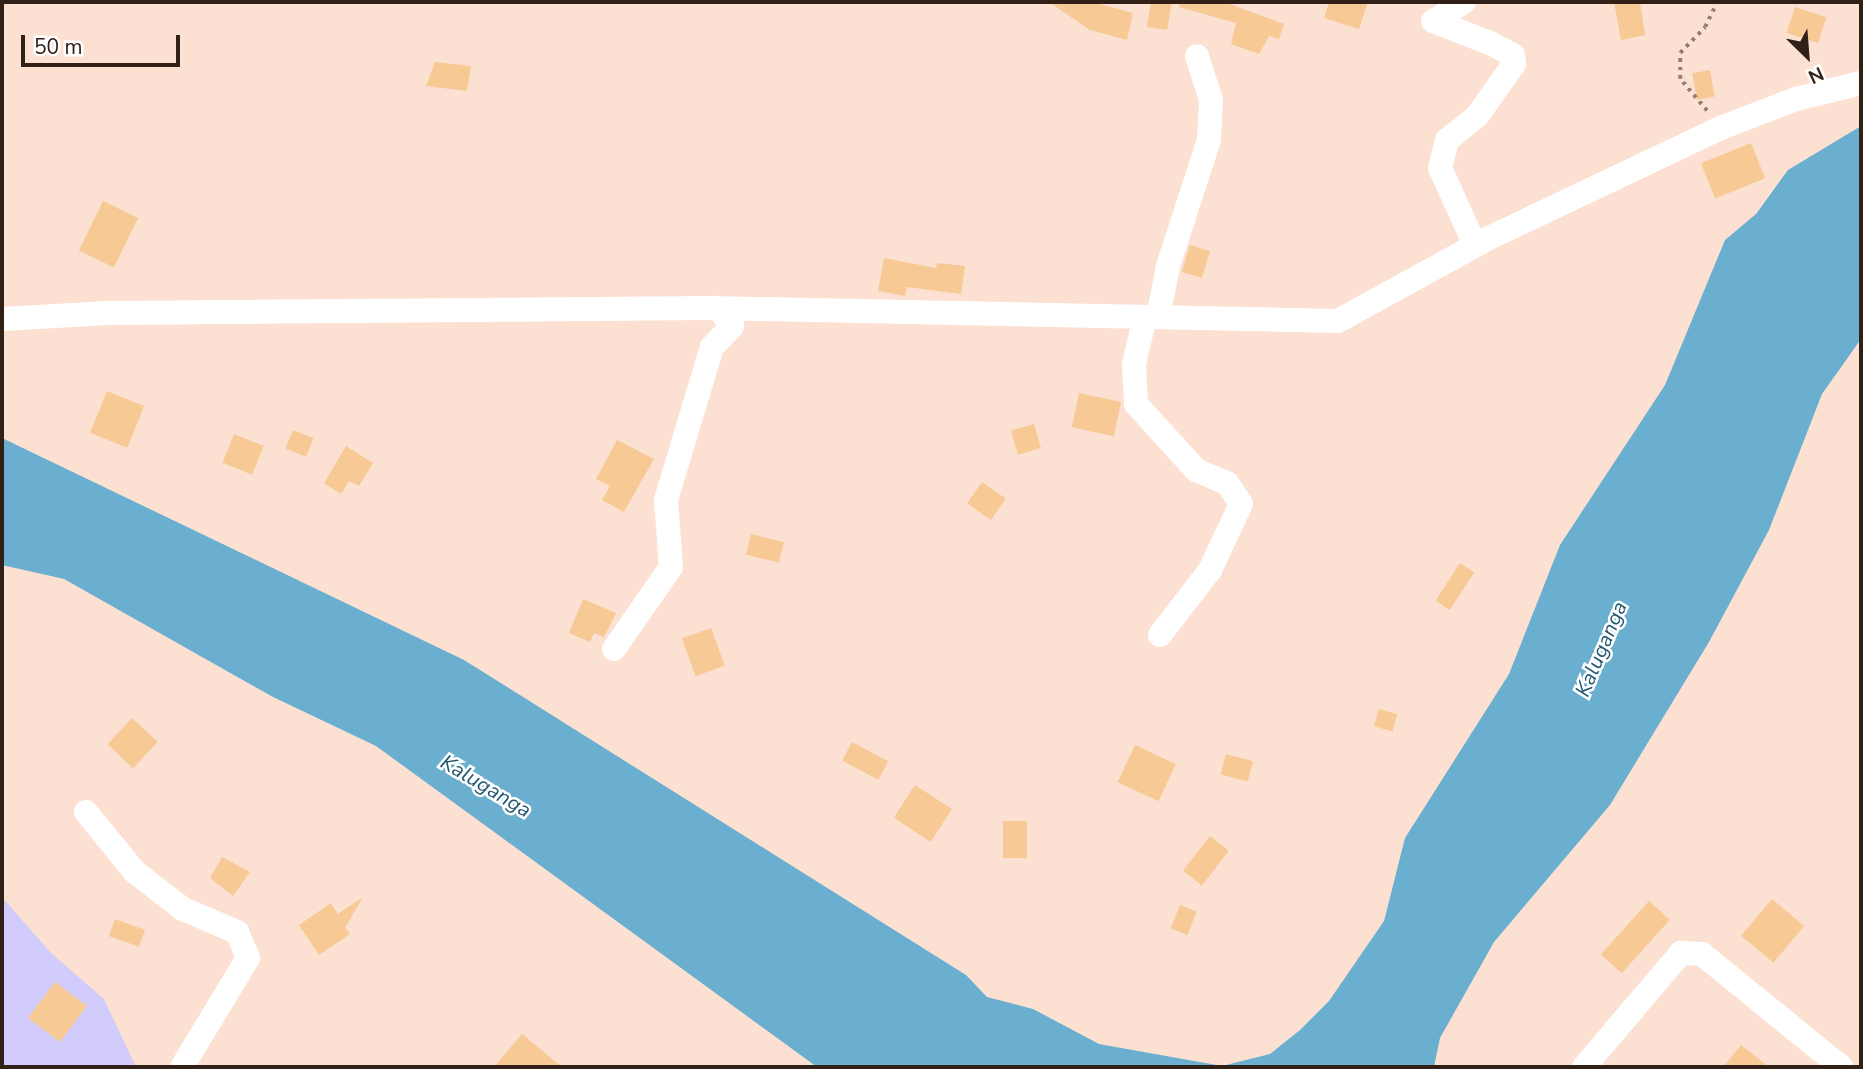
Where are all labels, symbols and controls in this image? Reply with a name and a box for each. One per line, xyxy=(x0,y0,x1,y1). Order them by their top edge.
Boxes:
scale bar xyxy=(24,21,184,65)
north arrow xyxy=(1772,21,1842,91)
text: 50 m xyxy=(34,33,83,61)
text: N xyxy=(1804,60,1828,90)
water label: Kaluganga xyxy=(1570,598,1632,700)
water label: Kaluganga xyxy=(436,749,536,823)

